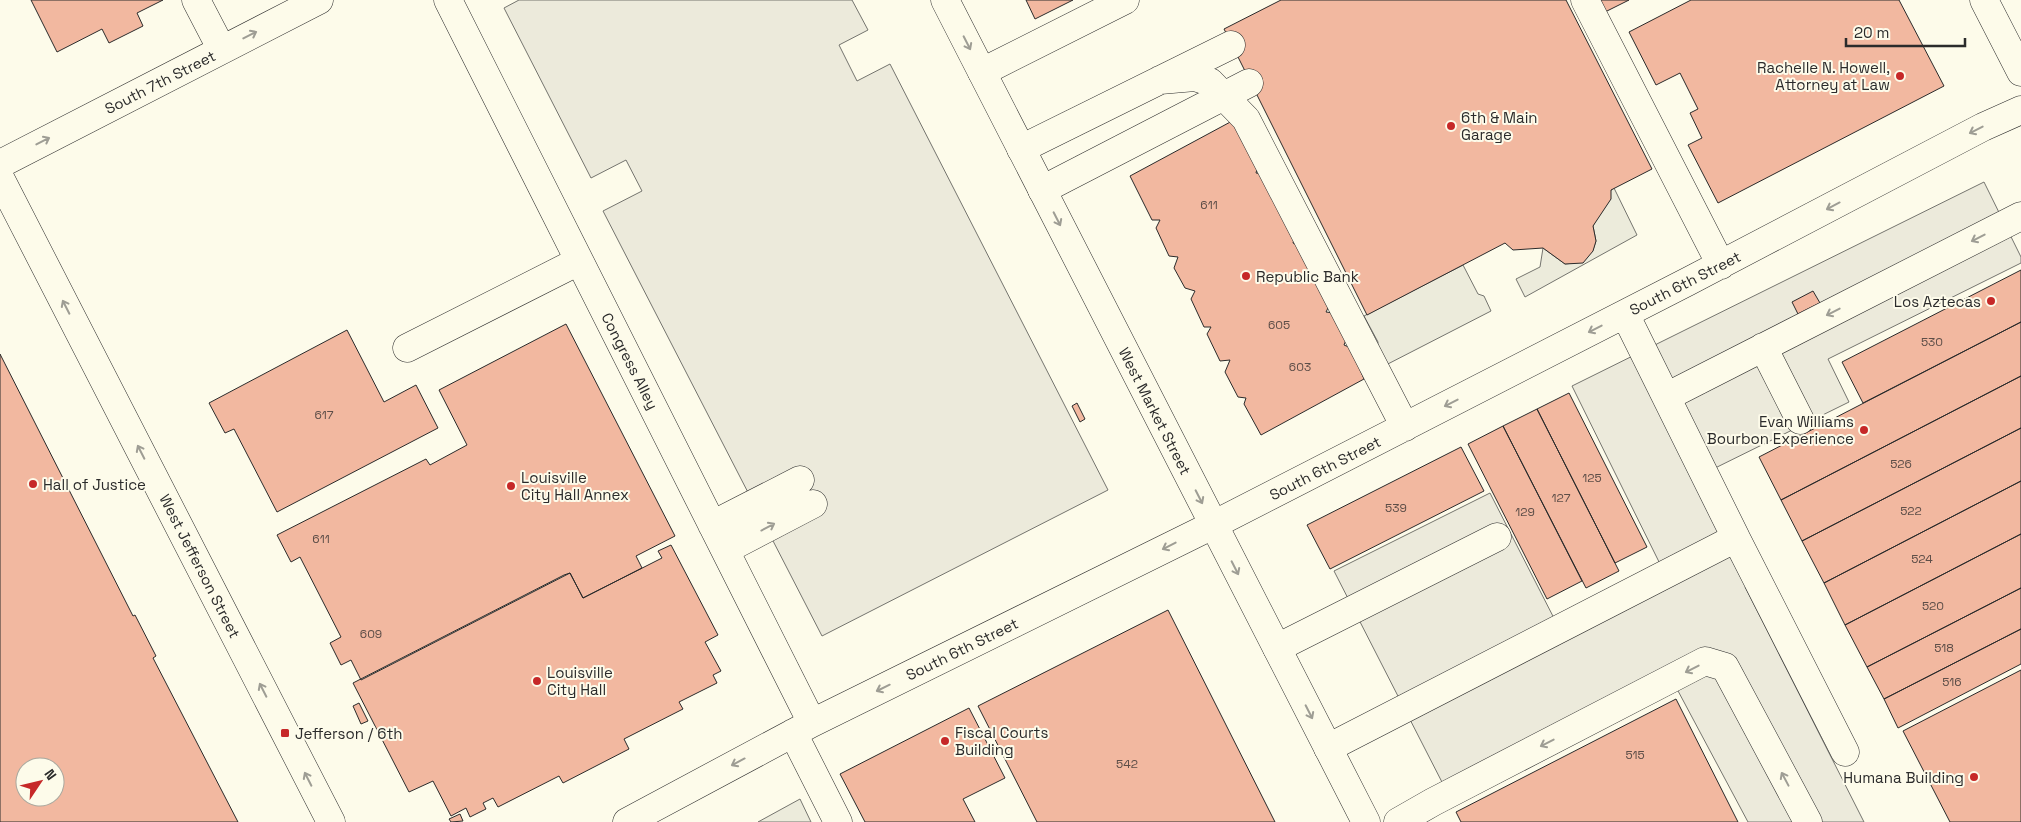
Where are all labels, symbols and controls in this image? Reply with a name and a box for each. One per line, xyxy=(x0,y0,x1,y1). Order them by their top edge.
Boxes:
scale bar xyxy=(1846,15,1965,47)
text: 20 m xyxy=(1854,23,1889,42)
one-way arrow xyxy=(243,30,258,40)
one-way arrow xyxy=(962,36,972,51)
street label: South 7th Street xyxy=(101,46,219,118)
place label: Rachelle N. Howell, Attorney at Law xyxy=(1757,58,1890,94)
marker: Rachelle N. Howell, Attorney at Law xyxy=(1894,70,1906,82)
place label: 6th & Main Garage xyxy=(1461,108,1538,144)
marker: 6th & Main Garage xyxy=(1445,120,1457,132)
one-way arrow xyxy=(1969,125,1984,135)
one-way arrow xyxy=(36,136,51,146)
house number: 611 xyxy=(1200,197,1218,213)
one-way arrow xyxy=(1826,202,1841,211)
one-way arrow xyxy=(1053,211,1062,226)
one-way arrow xyxy=(1970,233,1985,243)
street label: South 6th Street xyxy=(1626,247,1744,319)
place label: Republic Bank xyxy=(1256,267,1359,286)
marker: Republic Bank xyxy=(1240,270,1252,282)
place label: Los Aztecas xyxy=(1894,292,1981,311)
marker: Los Aztecas xyxy=(1985,295,1997,307)
one-way arrow xyxy=(61,300,70,315)
one-way arrow xyxy=(1826,308,1841,317)
street label: Congress Alley xyxy=(597,309,663,413)
house number: 605 xyxy=(1268,317,1290,333)
one-way arrow xyxy=(1588,324,1603,334)
house number: 530 xyxy=(1921,334,1943,350)
street label: West Market Street xyxy=(1115,344,1195,478)
house number: 603 xyxy=(1289,359,1311,375)
one-way arrow xyxy=(1444,399,1459,408)
house number: 617 xyxy=(314,407,334,423)
place label: Evan Williams Bourbon Experience xyxy=(1707,412,1854,448)
marker: Evan Williams Bourbon Experience xyxy=(1858,424,1870,436)
street label: South 6th Street xyxy=(1266,432,1384,504)
one-way arrow xyxy=(136,445,145,460)
house number: 526 xyxy=(1890,456,1912,472)
place label: Louisville City Hall Annex xyxy=(521,468,629,504)
house number: 125 xyxy=(1582,470,1602,486)
place label: Hall of Justice xyxy=(43,475,146,494)
marker: Hall of Justice xyxy=(27,478,39,490)
marker: Louisville City Hall Annex xyxy=(505,480,517,492)
one-way arrow xyxy=(1195,489,1204,504)
house number: 127 xyxy=(1552,490,1571,506)
street label: West Jefferson Street xyxy=(155,491,245,641)
house number: 539 xyxy=(1385,500,1407,516)
house number: 522 xyxy=(1900,503,1922,519)
house number: 129 xyxy=(1515,504,1535,520)
one-way arrow xyxy=(760,522,775,531)
house number: 611 xyxy=(312,531,330,547)
one-way arrow xyxy=(1162,541,1177,551)
house number: 524 xyxy=(1911,551,1933,567)
one-way arrow xyxy=(1231,560,1240,575)
house number: 520 xyxy=(1922,598,1944,614)
street label: South 6th Street xyxy=(903,614,1021,684)
house number: 609 xyxy=(360,626,382,642)
house number: 518 xyxy=(1934,640,1954,656)
place label: Louisville City Hall xyxy=(547,663,613,699)
one-way arrow xyxy=(1684,664,1699,674)
house number: 516 xyxy=(1942,674,1962,690)
marker: Louisville City Hall xyxy=(531,675,543,687)
one-way arrow xyxy=(258,683,267,698)
one-way arrow xyxy=(875,683,890,693)
one-way arrow xyxy=(1304,705,1314,720)
place label: Fiscal Courts Building xyxy=(955,723,1048,759)
place label: Jefferson / 6th xyxy=(295,724,402,743)
marker: Jefferson / 6th xyxy=(279,727,291,739)
marker: Fiscal Courts Building xyxy=(939,735,951,747)
one-way arrow xyxy=(1540,739,1555,748)
house number: 515 xyxy=(1625,747,1645,763)
house number: 542 xyxy=(1116,756,1138,772)
north arrow xyxy=(15,757,65,807)
one-way arrow xyxy=(731,758,746,768)
text: N xyxy=(41,766,61,784)
place label: Humana Building xyxy=(1843,768,1964,787)
one-way arrow xyxy=(303,771,313,786)
marker: Humana Building xyxy=(1968,771,1980,783)
one-way arrow xyxy=(1779,772,1789,787)

